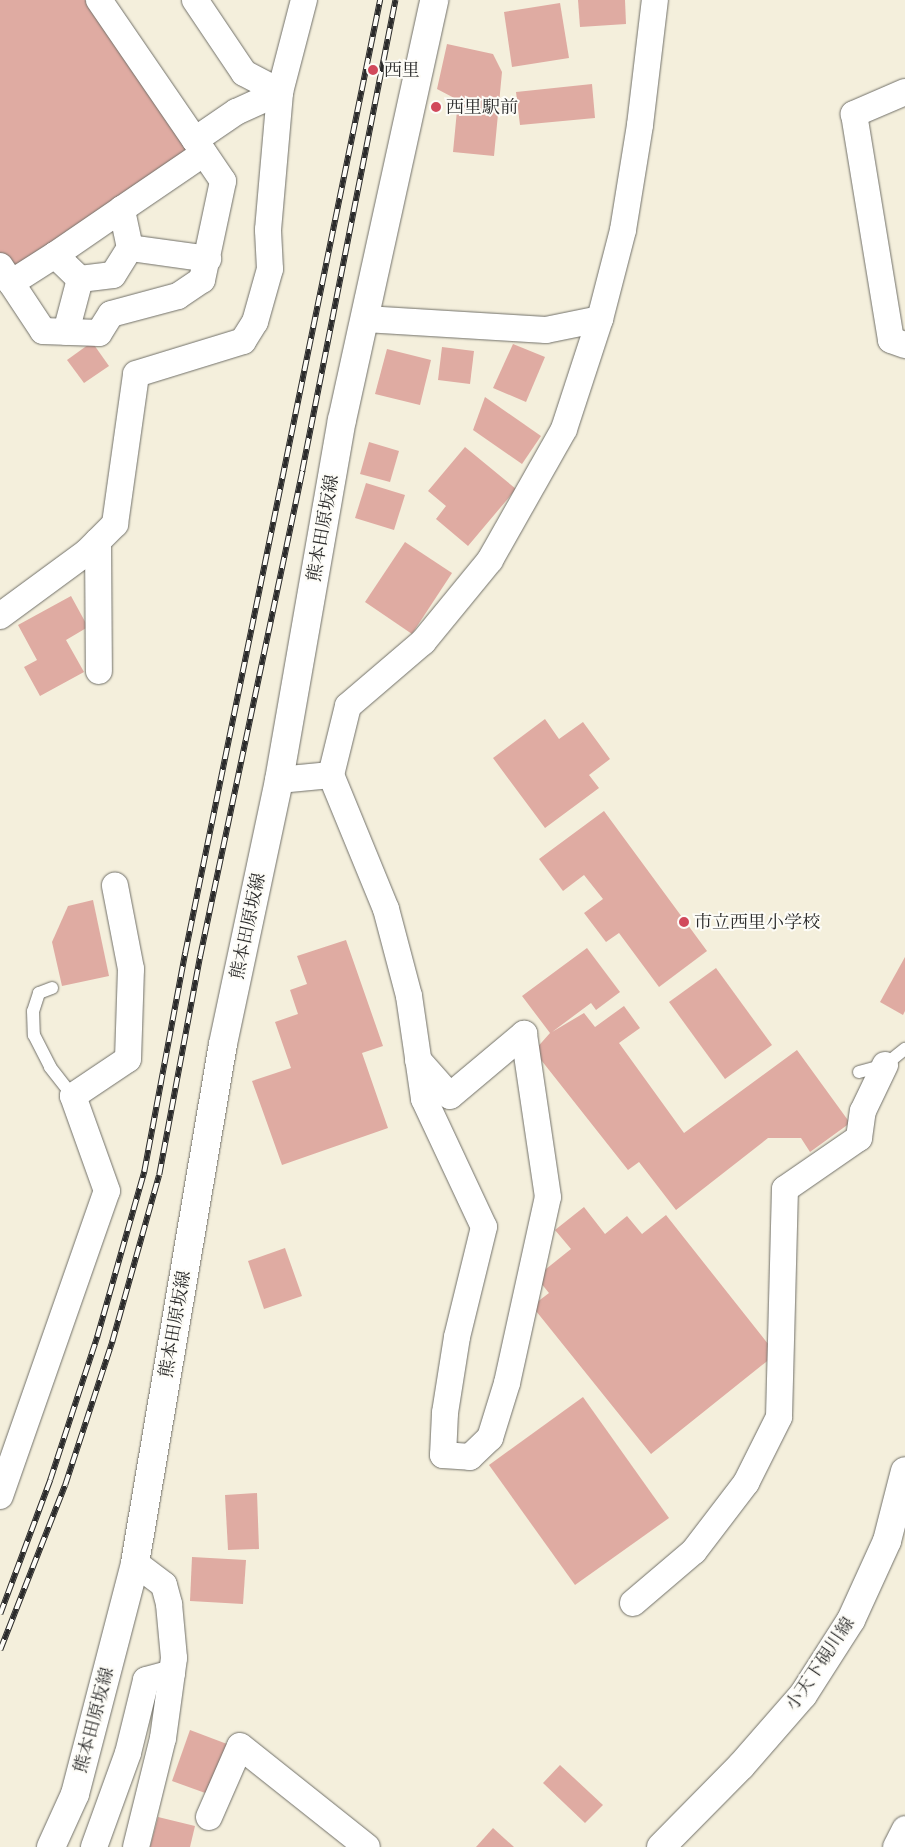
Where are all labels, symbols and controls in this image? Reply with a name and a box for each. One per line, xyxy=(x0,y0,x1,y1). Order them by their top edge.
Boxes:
place label: 西里 xyxy=(384,59,420,81)
marker: 西里 xyxy=(366,63,380,77)
place label: 西里駅前 xyxy=(446,96,518,118)
marker: 西里駅前 xyxy=(430,101,442,113)
street label: 熊本田原坂線 xyxy=(303,473,343,583)
street label: 熊本田原坂線 xyxy=(226,871,270,981)
place label: 市立西里小学校 xyxy=(694,911,820,933)
marker: 市立西里小学校 xyxy=(678,916,690,928)
street label: 熊本田原坂線 xyxy=(155,1269,195,1379)
street label: 小天下硯川線 xyxy=(781,1613,859,1715)
street label: 熊本田原坂線 xyxy=(70,1665,118,1775)

